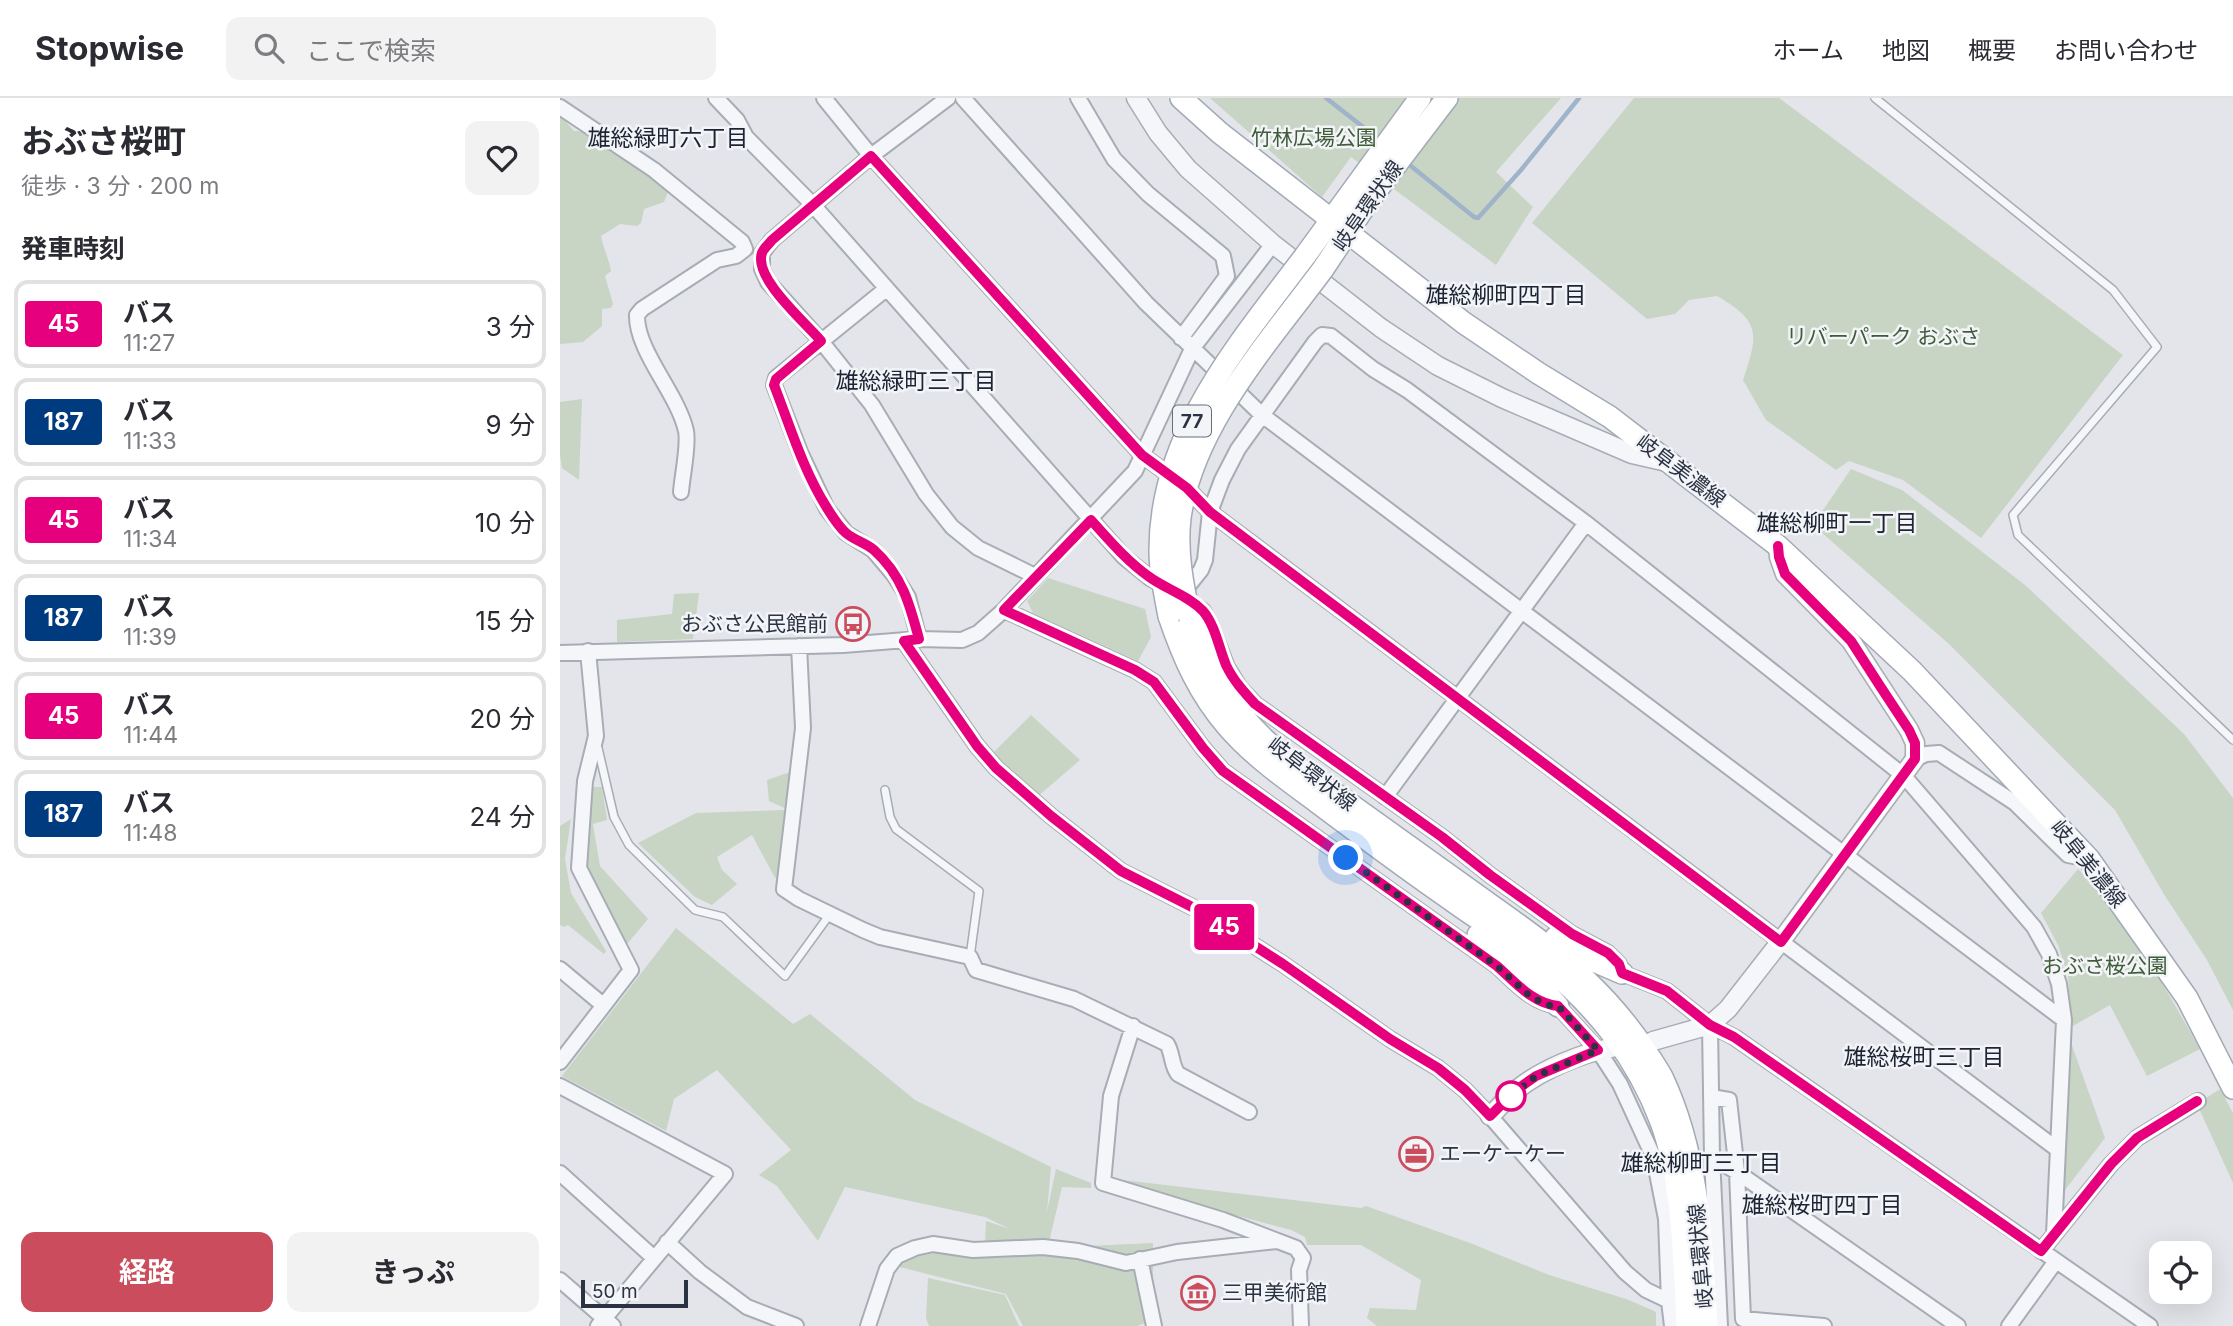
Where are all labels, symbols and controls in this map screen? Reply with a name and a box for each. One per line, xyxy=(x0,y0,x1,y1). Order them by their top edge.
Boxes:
search box xyxy=(226,17,716,80)
text: Stopwise xyxy=(35,28,184,68)
icon: search xyxy=(250,29,288,67)
text: ここで検索 xyxy=(306,35,436,66)
text: ホーム xyxy=(1773,36,1844,65)
text: 地図 xyxy=(1882,36,1930,65)
text: 概要 xyxy=(1968,36,2016,65)
text: お問い合わせ xyxy=(2054,36,2198,65)
text: おぶさ桜町 xyxy=(21,121,186,161)
button: heart xyxy=(465,121,539,195)
district label: 雄総緑町六丁目 xyxy=(588,124,749,152)
park label: 竹林広場公園 xyxy=(1251,125,1377,150)
street label: 岐阜環状線 xyxy=(1327,156,1408,256)
text: 徒歩 · 3 分 · 200 m xyxy=(21,172,219,200)
text: 発車時刻 xyxy=(21,233,125,264)
district label: 雄総柳町四丁目 xyxy=(1426,281,1587,309)
text: バス xyxy=(123,297,175,328)
text: 45 xyxy=(48,309,79,338)
text: 3 分 xyxy=(486,311,535,342)
park label: リバーパーク おぶさ xyxy=(1786,324,1980,349)
text: 11:27 xyxy=(123,329,175,357)
district label: 雄総緑町三丁目 xyxy=(836,367,997,395)
text: バス xyxy=(123,395,175,426)
road number: 77 xyxy=(1173,406,1211,436)
text: 187 xyxy=(44,407,83,436)
text: 9 分 xyxy=(486,409,535,440)
text: 11:33 xyxy=(123,427,177,455)
street label: 岐阜美濃線 xyxy=(1632,429,1731,512)
text: バス xyxy=(123,493,175,524)
text: 45 xyxy=(48,505,79,534)
text: 10 分 xyxy=(475,507,535,538)
district label: 雄総柳町一丁目 xyxy=(1757,509,1918,537)
text: 11:34 xyxy=(123,525,177,553)
text: バス xyxy=(123,591,175,622)
text: 187 xyxy=(44,603,83,632)
text: 15 分 xyxy=(475,605,535,636)
bus stop icon: おぶさ公民館前 xyxy=(834,605,872,643)
place label: おぶさ公民館前 xyxy=(681,611,828,636)
text: 11:39 xyxy=(123,623,177,651)
text: バス xyxy=(123,689,175,720)
text: 45 xyxy=(48,701,79,730)
text: 20 分 xyxy=(469,703,535,734)
text: 11:44 xyxy=(123,721,178,749)
street label: 岐阜環状線 xyxy=(1263,731,1361,816)
text: バス xyxy=(123,787,175,818)
text: 187 xyxy=(44,799,83,828)
text: 24 分 xyxy=(469,801,535,832)
street label: 岐阜美濃線 xyxy=(2046,815,2131,912)
text: 11:48 xyxy=(123,819,177,847)
your location xyxy=(1328,840,1363,875)
line badge: 45 xyxy=(1192,904,1256,950)
text: 45 xyxy=(1208,912,1240,941)
park label: おぶさ桜公園 xyxy=(2042,953,2168,978)
district label: 雄総桜町三丁目 xyxy=(1844,1043,2005,1071)
unlabelled marker xyxy=(1496,1081,1526,1111)
office icon: エーケーケー xyxy=(1397,1135,1435,1173)
place label: エーケーケー xyxy=(1440,1141,1566,1166)
district label: 雄総柳町三丁目 xyxy=(1621,1149,1782,1177)
district label: 雄総桜町四丁目 xyxy=(1742,1191,1903,1219)
street label: 岐阜環状線 xyxy=(1683,1203,1718,1309)
button: 経路 xyxy=(21,1232,273,1312)
button: きっぷ xyxy=(287,1232,539,1312)
map controls xyxy=(2149,1241,2212,1304)
button: locate xyxy=(2149,1241,2212,1304)
museum icon: 三甲美術館 xyxy=(1179,1274,1217,1312)
scale bar xyxy=(581,1277,688,1309)
text: 50 m xyxy=(592,1280,638,1303)
place label: 三甲美術館 xyxy=(1222,1280,1327,1305)

